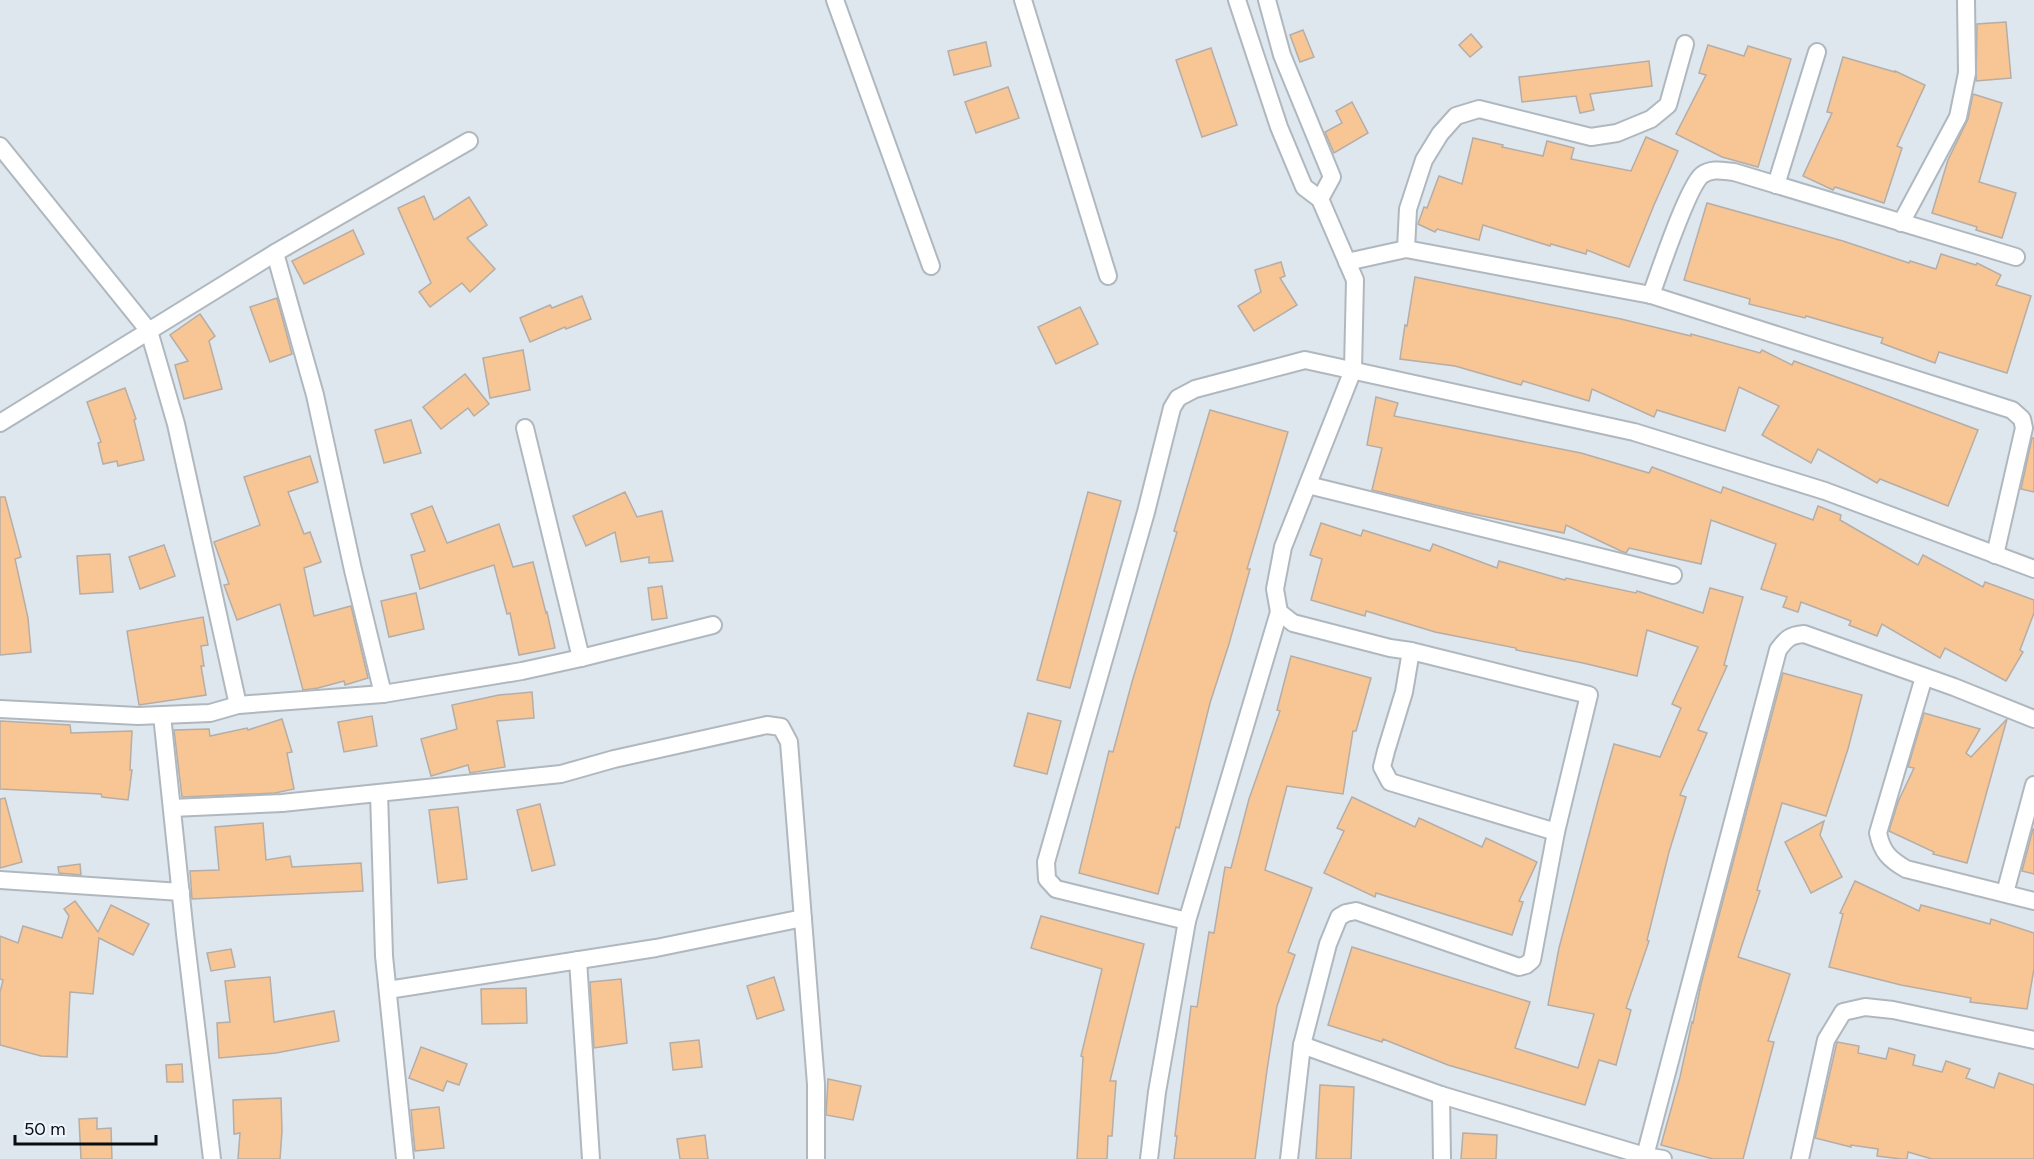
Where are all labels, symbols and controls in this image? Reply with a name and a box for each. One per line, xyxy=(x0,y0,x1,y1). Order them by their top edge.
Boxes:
scale bar xyxy=(15,1108,156,1146)
text: 50 m xyxy=(24,1118,66,1140)

